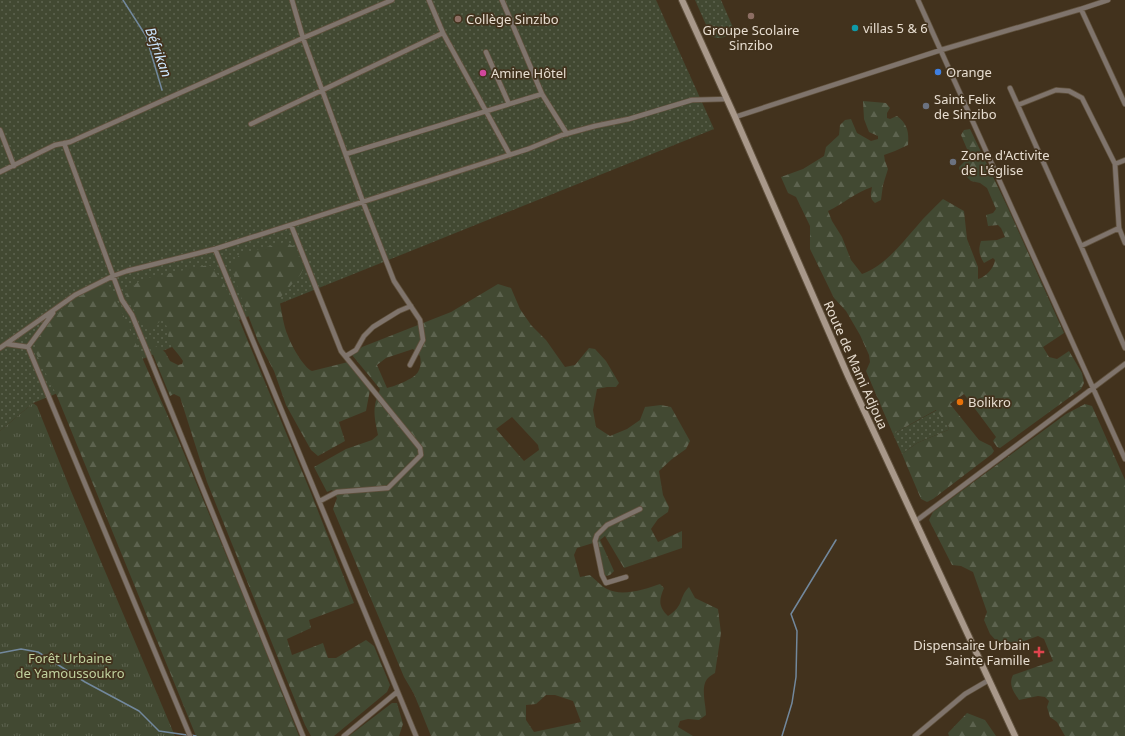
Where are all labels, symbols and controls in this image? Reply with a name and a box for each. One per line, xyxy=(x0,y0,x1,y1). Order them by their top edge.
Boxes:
place label: Collège Sinzibo xyxy=(466,10,559,28)
marker: Groupe Scolaire Sinzibo xyxy=(746,11,756,21)
marker: Collège Sinzibo xyxy=(453,14,463,24)
place label: villas 5 & 6 xyxy=(863,19,928,37)
place label: Groupe Scolaire Sinzibo xyxy=(703,21,799,54)
marker: villas 5 & 6 xyxy=(850,23,860,33)
water label: Béfrikan xyxy=(141,24,177,80)
place label: Orange xyxy=(946,63,992,81)
place label: Amine Hôtel xyxy=(491,64,566,82)
marker: Orange xyxy=(933,67,943,77)
marker: Amine Hôtel xyxy=(478,68,488,78)
place label: Saint Felix de Sinzibo xyxy=(934,90,997,123)
marker: Saint Felix de Sinzibo xyxy=(921,101,931,111)
place label: Zone d'Activite de L'église xyxy=(961,146,1050,179)
marker: Zone d'Activite de L'église xyxy=(948,157,958,167)
street label: Route de Mami Adjoua xyxy=(820,298,892,432)
place label: Bolikro xyxy=(968,393,1011,411)
marker: Bolikro xyxy=(955,397,965,407)
place label: Dispensaire Urbain Sainte Famille xyxy=(913,636,1030,669)
marker: Dispensaire Urbain Sainte Famille xyxy=(1033,646,1045,658)
park label: Forêt Urbaine de Yamoussoukro xyxy=(15,649,125,682)

